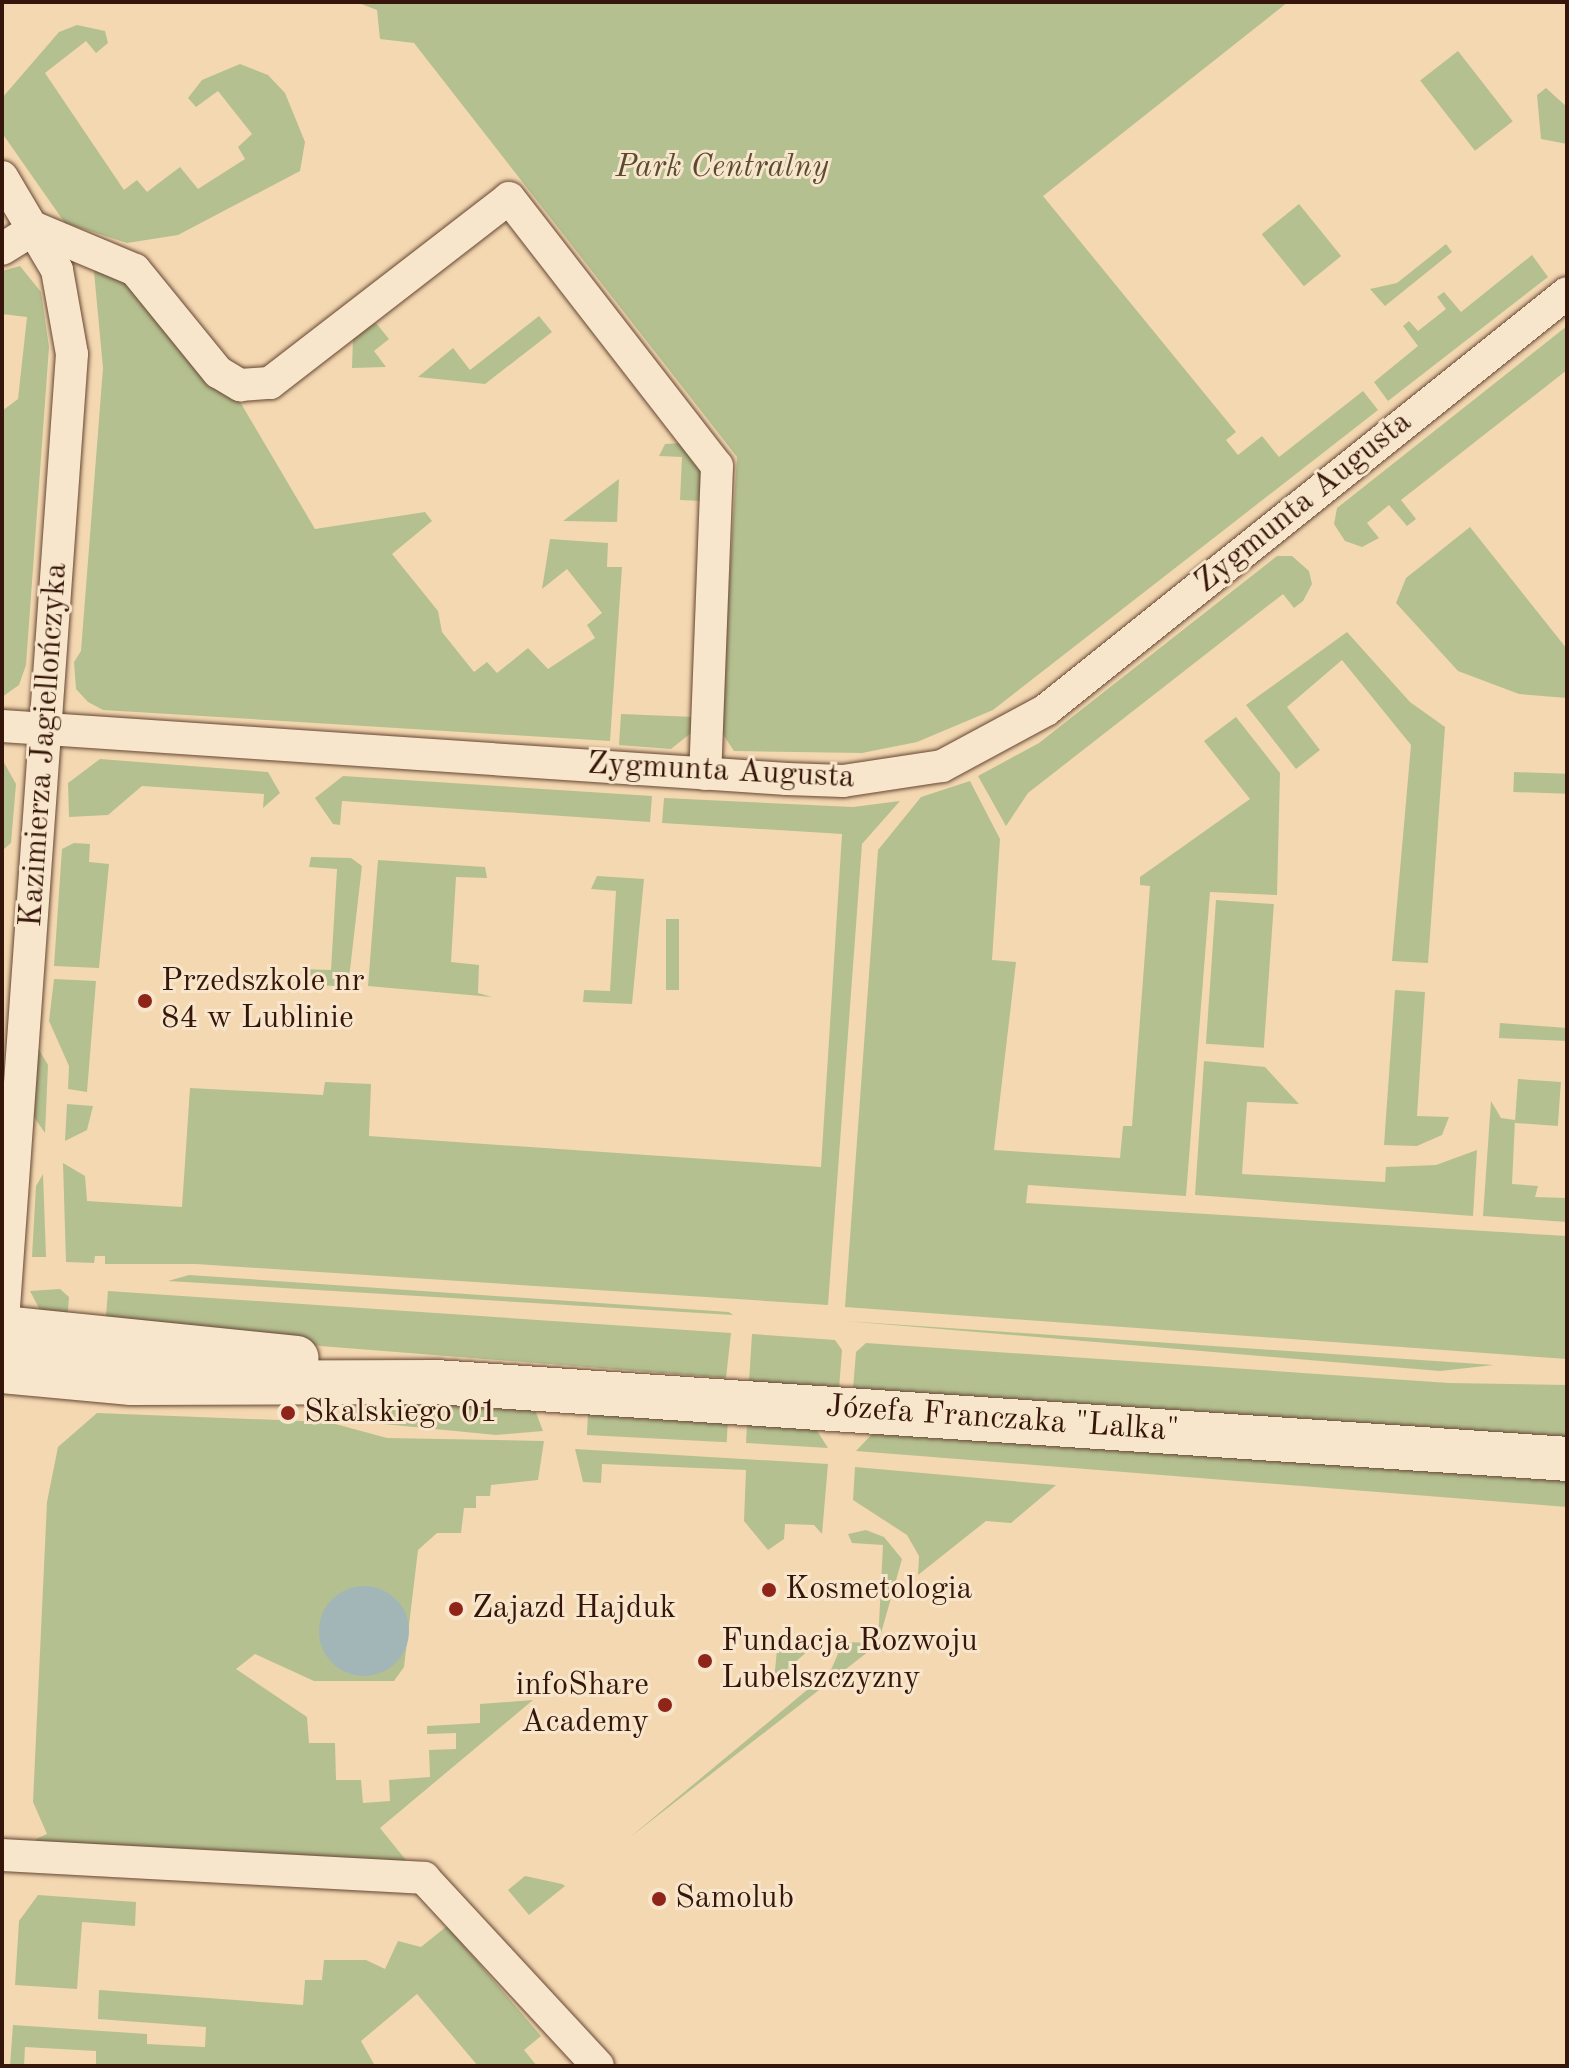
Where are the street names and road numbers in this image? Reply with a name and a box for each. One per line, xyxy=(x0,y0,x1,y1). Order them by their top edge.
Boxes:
street label: Zygmunta Augusta xyxy=(1188,404,1420,602)
street label: Kazimierza Jagiellończyka xyxy=(13,562,77,928)
street label: Zygmunta Augusta xyxy=(586,746,856,798)
street label: Józefa Franczaka "Lalka" xyxy=(824,1389,1180,1451)

